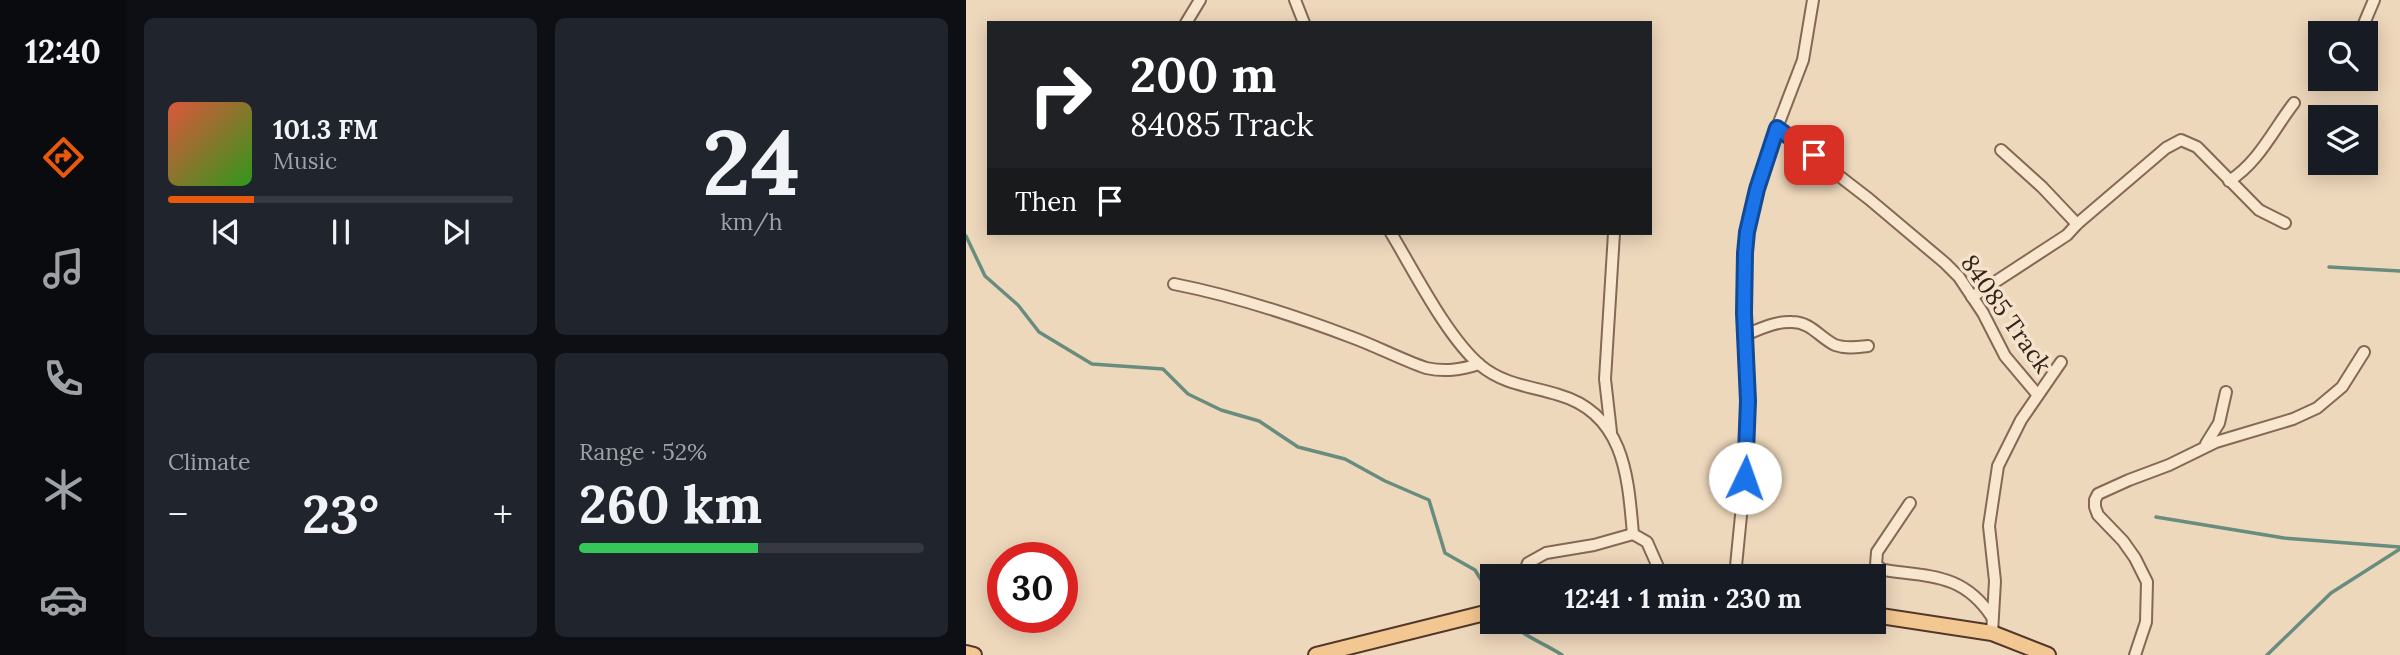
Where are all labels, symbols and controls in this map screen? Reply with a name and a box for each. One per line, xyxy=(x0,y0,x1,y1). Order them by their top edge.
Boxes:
map controls xyxy=(2308,21,2378,175)
button: search xyxy=(2308,21,2378,91)
text: 12:40 xyxy=(25,31,101,72)
text: 200 m xyxy=(1130,43,1276,105)
icon: right xyxy=(1015,49,1106,140)
text: 24 xyxy=(702,103,801,220)
text: 84085 Track xyxy=(1130,104,1313,145)
button: layers xyxy=(2308,105,2378,175)
text: 101.3 FM xyxy=(273,113,378,146)
pin xyxy=(1784,125,1844,185)
icon: directions xyxy=(39,133,88,182)
icon: arrive xyxy=(1795,136,1833,174)
text: Music xyxy=(273,146,337,175)
icon: arrive xyxy=(1091,182,1129,220)
text: Then xyxy=(1015,185,1077,218)
text: km/h xyxy=(720,207,783,236)
icon: previous xyxy=(207,213,245,251)
icon: pause xyxy=(322,213,360,251)
icon: next xyxy=(437,213,475,251)
icon: music xyxy=(39,244,88,293)
street label: 84085 Track xyxy=(1954,248,2059,379)
icon: phone xyxy=(39,354,88,403)
text: Range · 52% xyxy=(579,437,707,466)
position arrow xyxy=(1708,441,1782,515)
text: Climate xyxy=(168,447,250,476)
icon: climate xyxy=(39,465,88,514)
text: 260 km xyxy=(579,471,762,537)
text: 23° xyxy=(302,481,379,547)
text: − xyxy=(168,490,188,538)
text: + xyxy=(493,490,513,538)
speed limit sign: 30 xyxy=(987,542,1078,633)
icon: car xyxy=(39,575,88,624)
text: 12:41 · 1 min · 230 m xyxy=(1565,582,1801,615)

